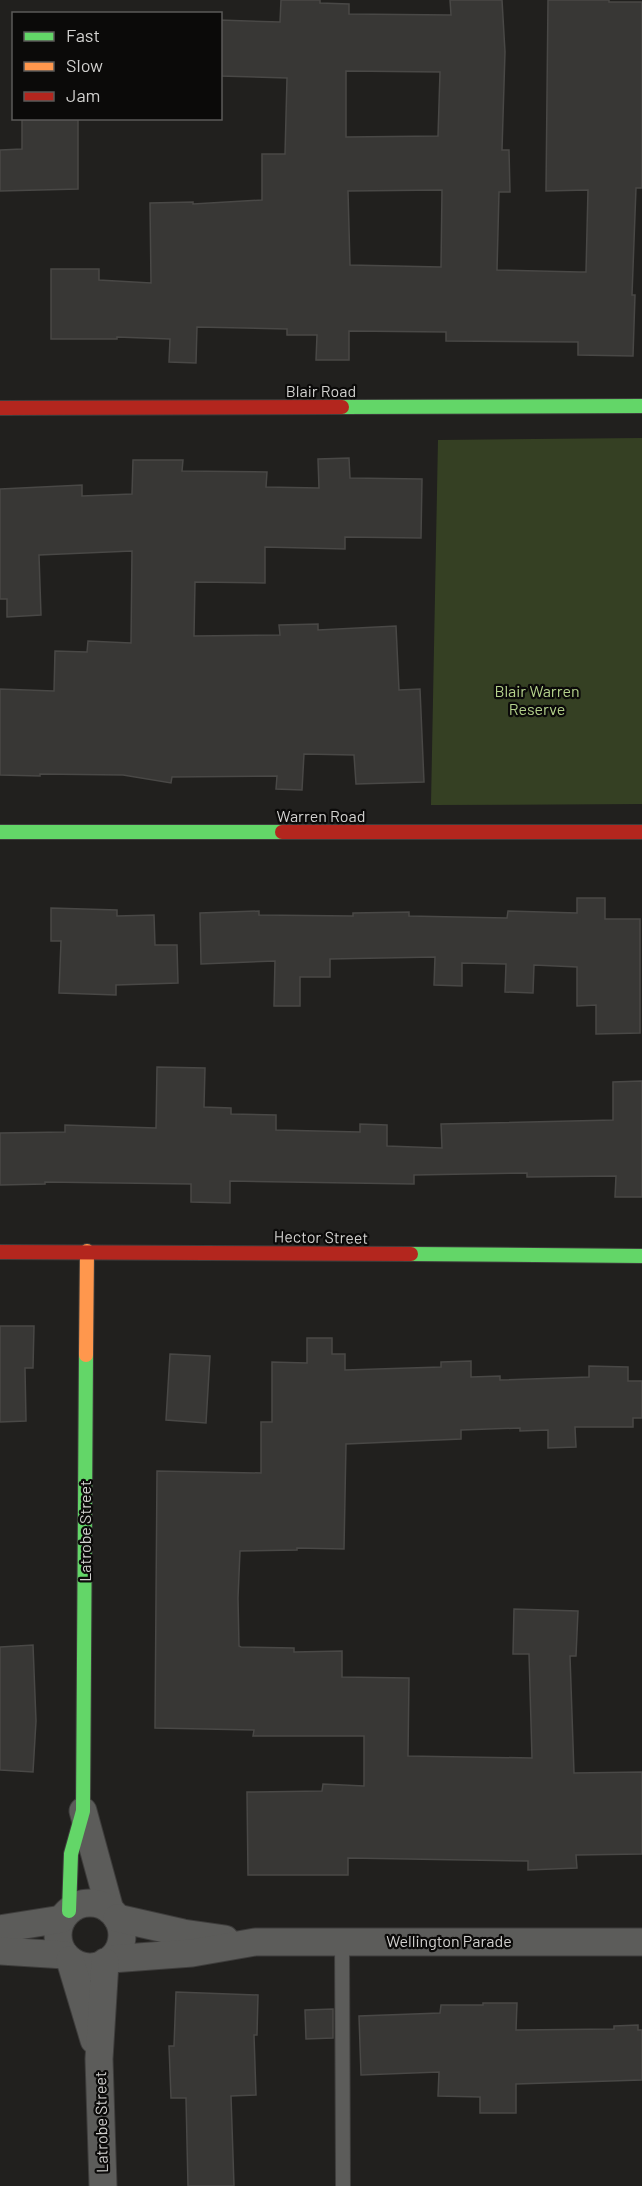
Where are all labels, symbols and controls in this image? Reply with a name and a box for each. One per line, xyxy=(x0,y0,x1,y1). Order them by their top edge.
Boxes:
legend xyxy=(12,12,222,120)
text: Fast xyxy=(66,24,100,46)
text: Slow xyxy=(66,54,103,76)
text: Jam xyxy=(66,84,100,106)
street label: Blair Road xyxy=(286,381,356,400)
park label: Blair Warren Reserve xyxy=(494,681,580,718)
street label: Warren Road xyxy=(277,806,365,825)
street label: Hector Street xyxy=(274,1226,368,1247)
street label: Latrobe Street xyxy=(75,1480,94,1582)
street label: Wellington Parade xyxy=(386,1931,512,1950)
street label: Latrobe Street xyxy=(90,2071,111,2173)

